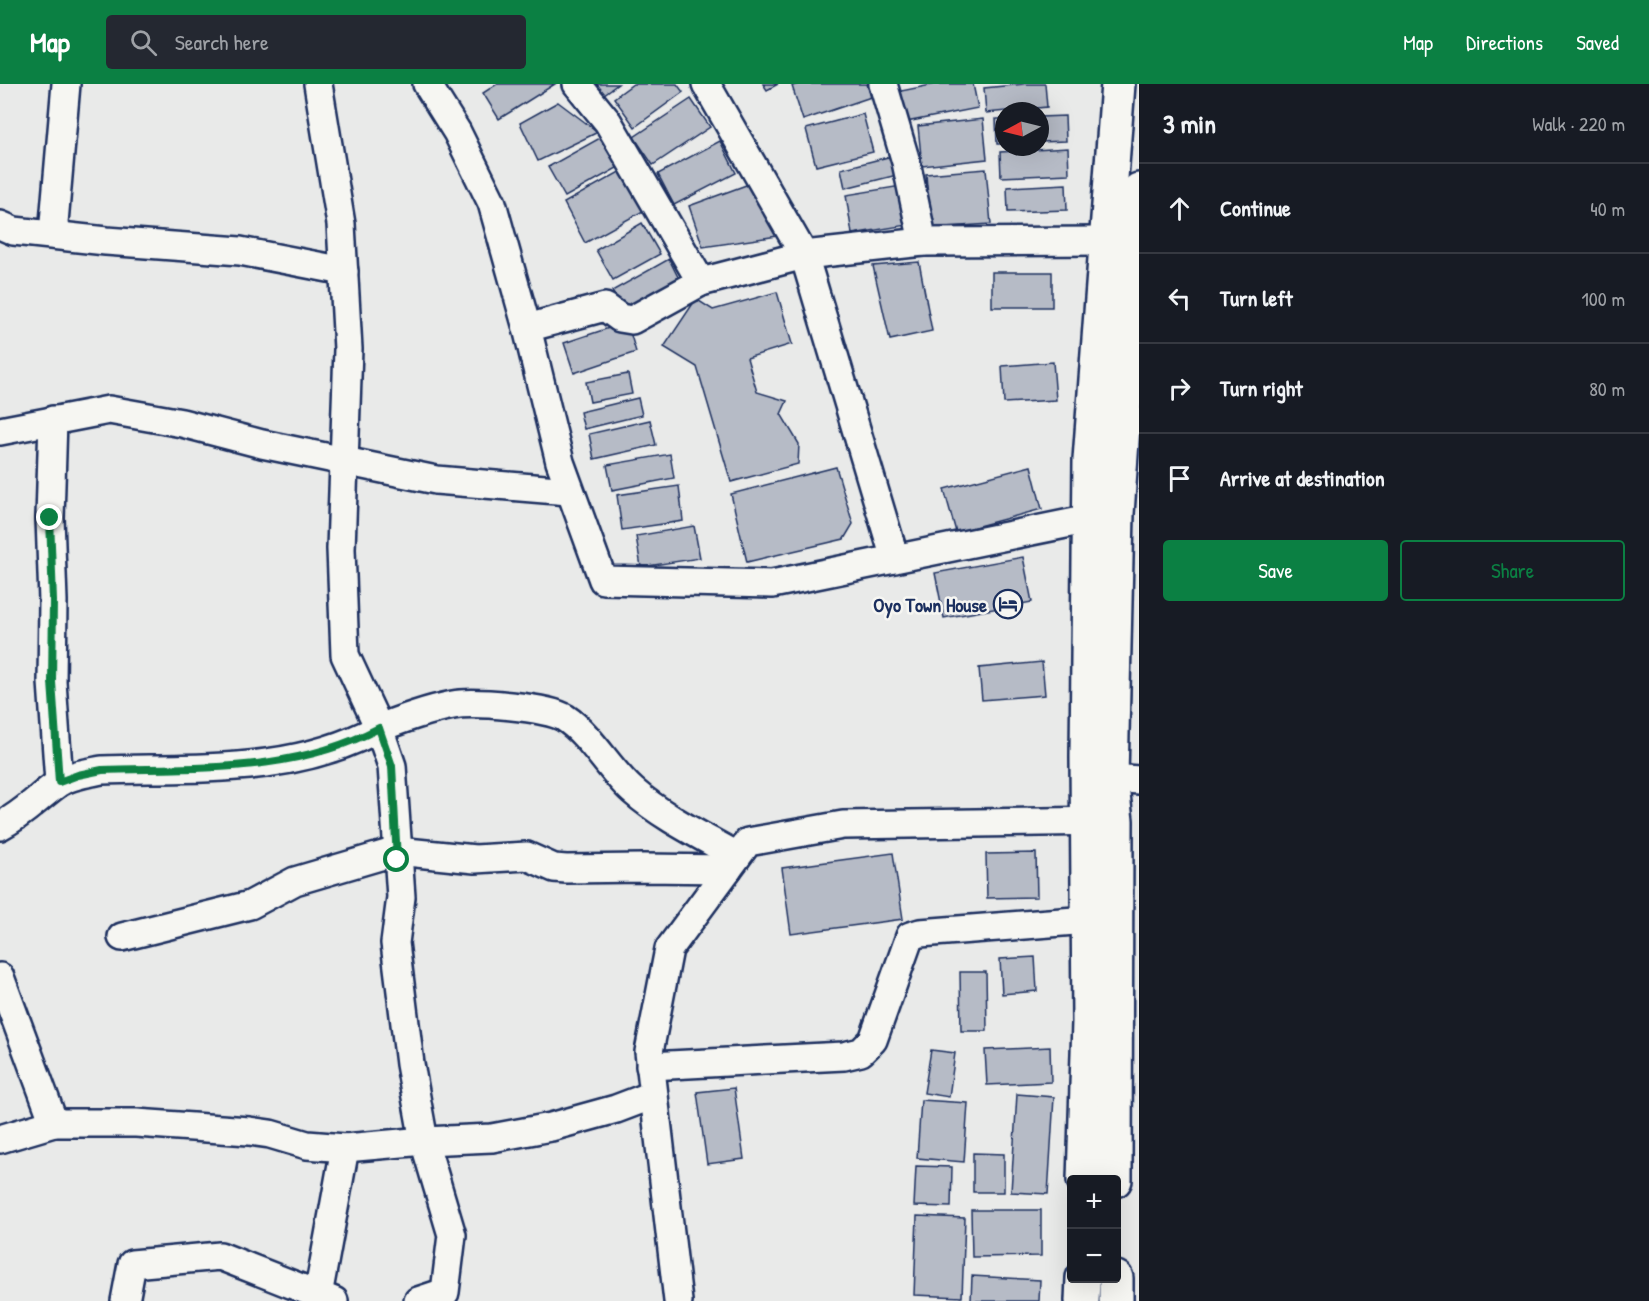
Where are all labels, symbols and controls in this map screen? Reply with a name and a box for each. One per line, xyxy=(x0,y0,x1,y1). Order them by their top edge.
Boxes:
search box xyxy=(106,15,526,69)
text: Map xyxy=(30,23,70,61)
icon: search xyxy=(127,26,160,59)
text: Search here xyxy=(175,27,269,57)
text: Map xyxy=(1403,28,1433,57)
text: Directions xyxy=(1466,28,1543,57)
text: Saved xyxy=(1576,28,1619,57)
north arrow xyxy=(995,102,1049,156)
text: 3 min xyxy=(1163,106,1216,141)
text: Walk · 220 m xyxy=(1532,110,1625,137)
icon: ahead xyxy=(1163,192,1196,225)
text: Continue xyxy=(1220,193,1291,223)
text: 40 m xyxy=(1590,195,1625,222)
icon: left xyxy=(1163,282,1196,315)
text: Turn left xyxy=(1220,283,1293,313)
text: 100 m xyxy=(1582,285,1625,312)
icon: right xyxy=(1163,372,1196,405)
text: Turn right xyxy=(1220,373,1303,403)
text: 80 m xyxy=(1589,375,1625,402)
icon: arrive xyxy=(1163,462,1196,495)
text: Arrive at destination xyxy=(1220,463,1385,493)
route end xyxy=(36,504,62,530)
button: Save xyxy=(1163,540,1388,601)
button: Share xyxy=(1400,540,1625,601)
hotel icon: Oyo Town House xyxy=(992,588,1024,620)
place label: Oyo Town House xyxy=(873,591,987,619)
route start xyxy=(383,846,409,872)
map controls xyxy=(1067,1175,1121,1283)
button: + xyxy=(1067,1175,1121,1229)
button: − xyxy=(1067,1229,1121,1283)

